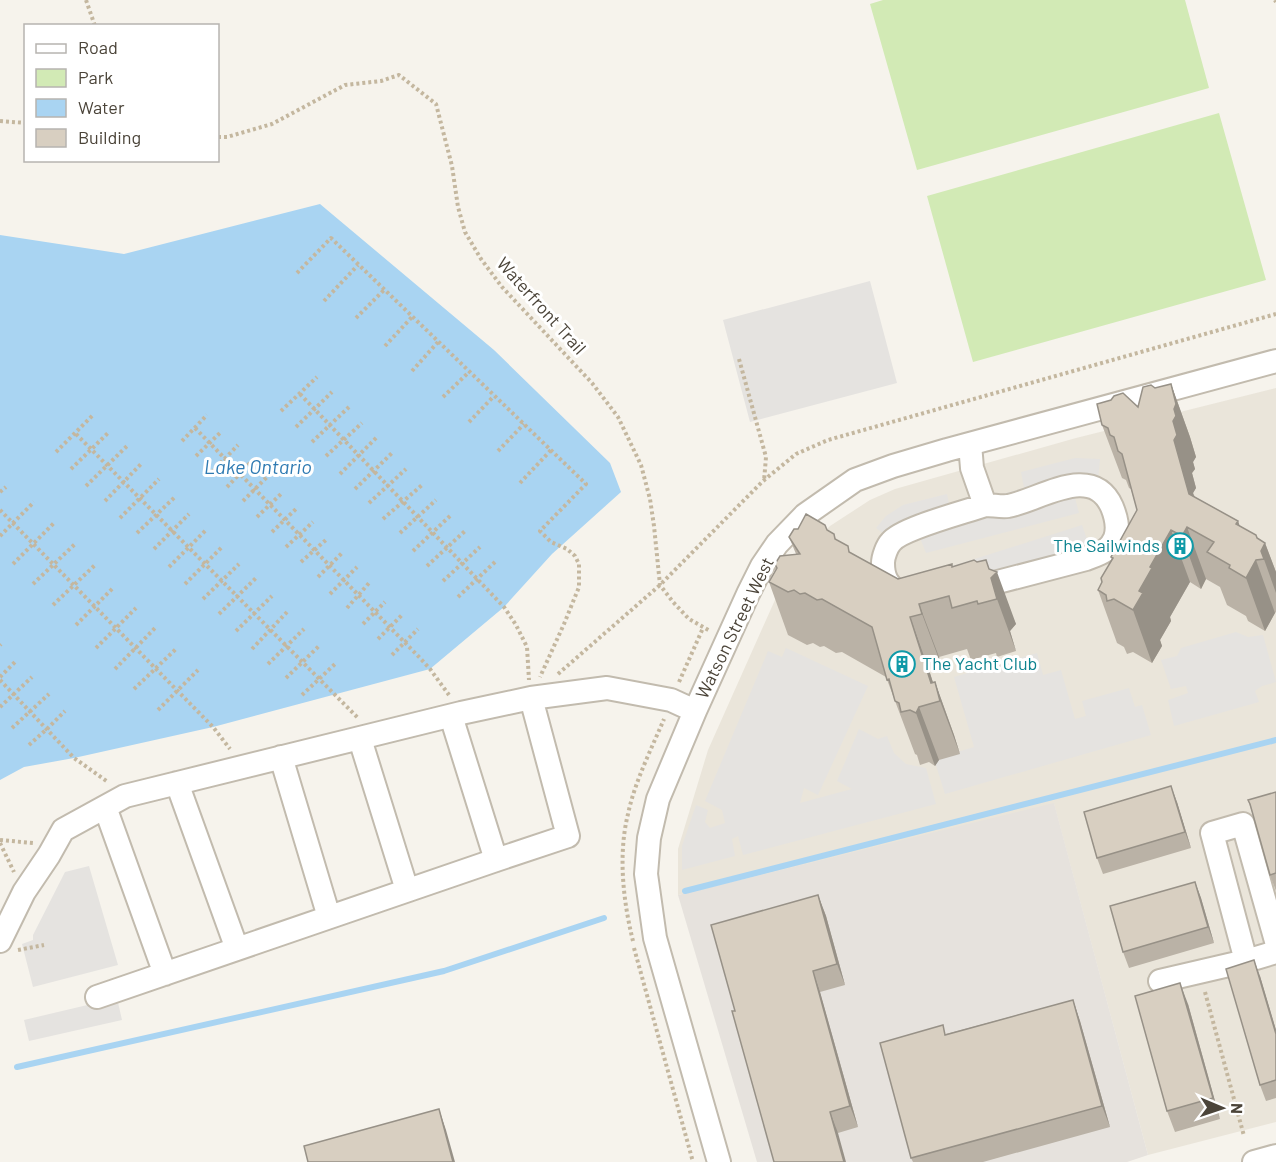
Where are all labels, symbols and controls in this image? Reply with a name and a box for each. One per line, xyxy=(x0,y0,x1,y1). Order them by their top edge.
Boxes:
legend xyxy=(24,24,219,162)
text: Road xyxy=(78,36,118,58)
text: Park xyxy=(78,66,113,88)
text: Water xyxy=(78,96,125,118)
text: Building xyxy=(78,126,141,148)
street label: Waterfront Trail xyxy=(492,252,591,358)
water label: Lake Ontario xyxy=(204,454,312,478)
building icon: The Sailwinds xyxy=(1165,531,1195,561)
place label: The Sailwinds xyxy=(1053,534,1160,556)
street label: Watson Street West xyxy=(690,553,778,702)
building icon: The Yacht Club xyxy=(887,649,917,679)
place label: The Yacht Club xyxy=(922,652,1037,674)
north arrow xyxy=(1192,1078,1252,1138)
text: N xyxy=(1228,1103,1247,1114)

